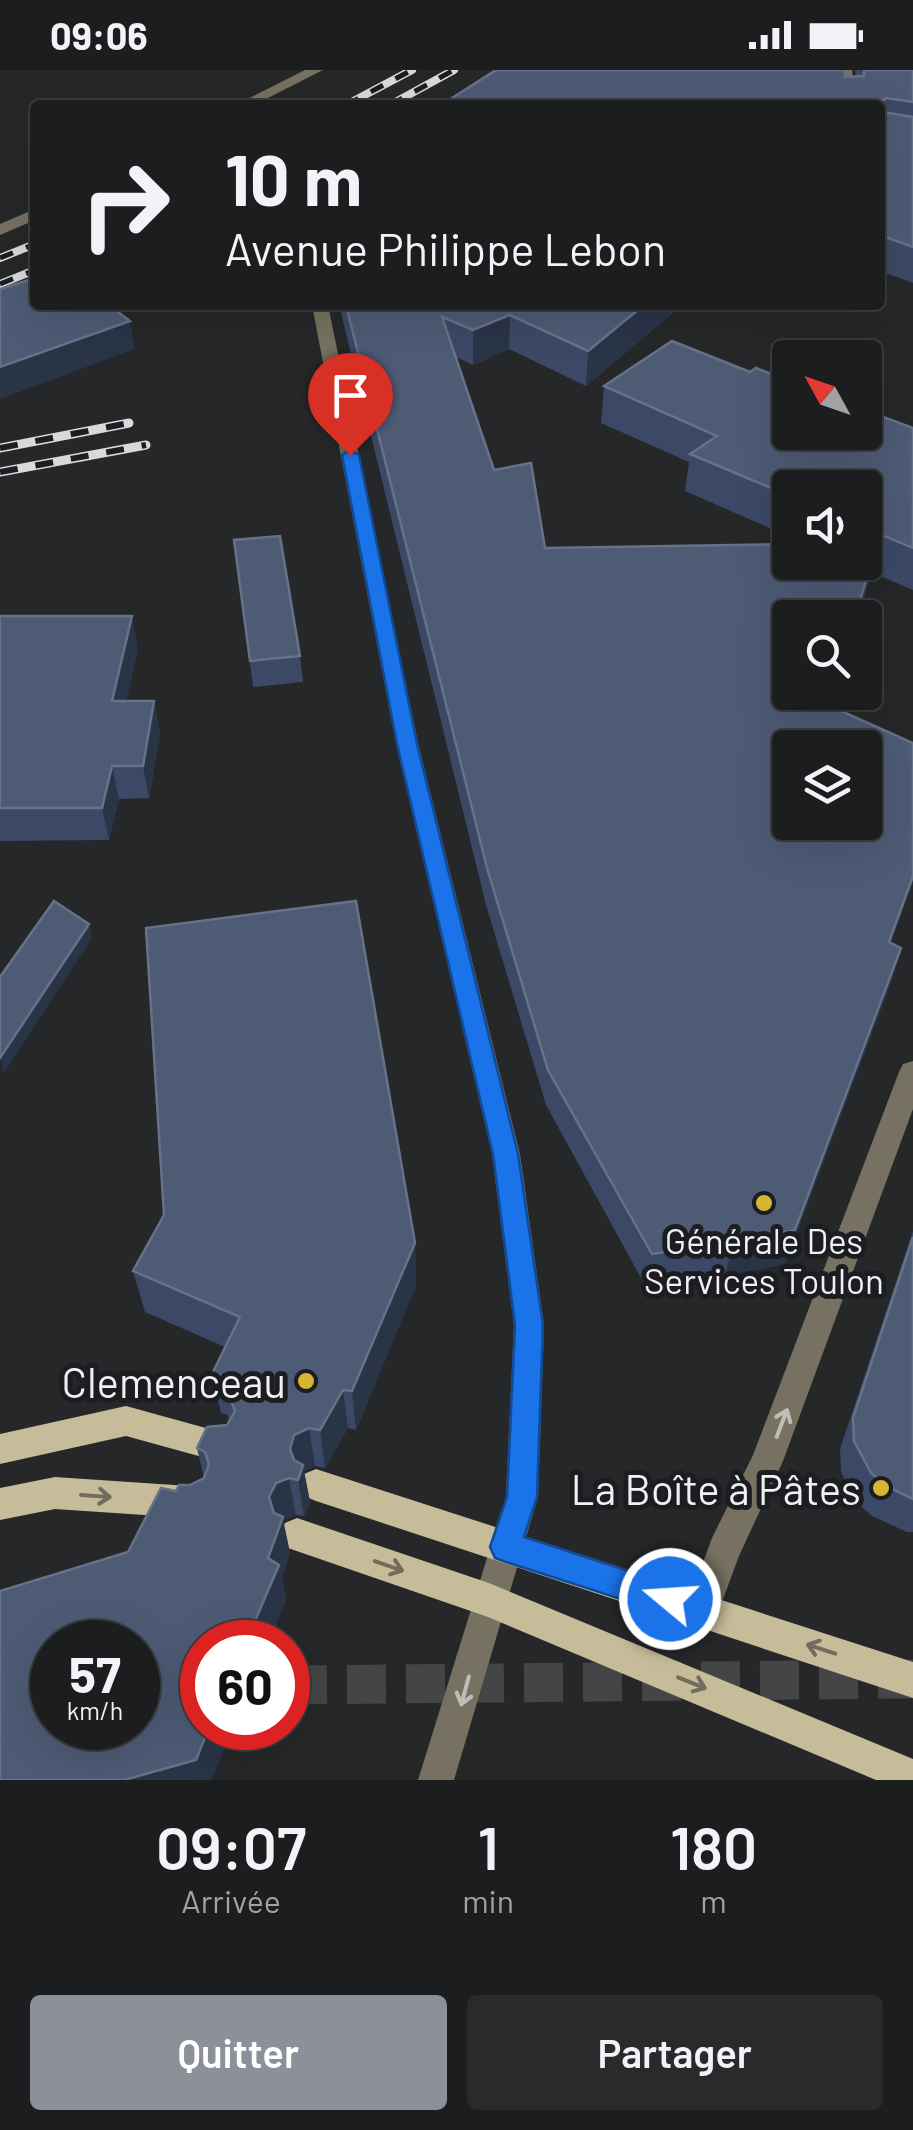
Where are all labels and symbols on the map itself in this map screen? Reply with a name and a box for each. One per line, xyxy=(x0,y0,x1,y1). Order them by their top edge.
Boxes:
north arrow xyxy=(772,340,882,450)
pin xyxy=(308,353,393,456)
marker: Générale Des Services Toulon xyxy=(753,1192,775,1214)
place label: Générale Des Services Toulon xyxy=(644,1219,884,1301)
place label: Clemenceau xyxy=(61,1356,286,1406)
marker: Clemenceau xyxy=(295,1370,317,1392)
one-way arrow xyxy=(774,1408,792,1439)
place label: La Boîte à Pâtes xyxy=(571,1463,861,1513)
marker: La Boîte à Pâtes xyxy=(870,1477,892,1499)
one-way arrow xyxy=(80,1487,112,1506)
position arrow xyxy=(618,1547,722,1651)
one-way arrow xyxy=(373,1559,404,1577)
speed limit sign: 60 xyxy=(180,1620,310,1750)
one-way arrow xyxy=(805,1638,837,1656)
one-way arrow xyxy=(455,1675,474,1706)
one-way arrow xyxy=(677,1675,707,1693)

